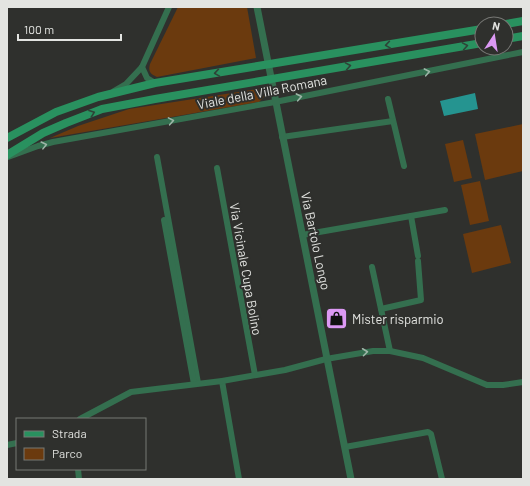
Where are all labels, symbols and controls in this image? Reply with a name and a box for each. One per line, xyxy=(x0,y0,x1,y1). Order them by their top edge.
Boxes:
scale bar xyxy=(18,16,121,42)
north arrow xyxy=(474,16,514,56)
text: N xyxy=(491,19,501,33)
text: 100 m xyxy=(24,22,54,36)
one-way arrow xyxy=(385,40,391,49)
one-way arrow xyxy=(462,43,468,51)
one-way arrow xyxy=(345,62,351,71)
one-way arrow xyxy=(214,68,220,76)
one-way arrow xyxy=(424,68,430,76)
street label: Viale della Villa Romana xyxy=(196,72,328,112)
one-way arrow xyxy=(296,94,302,102)
one-way arrow xyxy=(88,110,95,118)
one-way arrow xyxy=(168,117,174,126)
one-way arrow xyxy=(40,141,47,149)
street label: Via Bartolo Longo xyxy=(298,191,334,291)
street label: Via Vicinale Cupa Bolino xyxy=(226,201,266,337)
shop icon: Mister risparmio xyxy=(323,306,349,332)
place label: Mister risparmio xyxy=(352,311,444,327)
one-way arrow xyxy=(362,348,368,357)
legend xyxy=(16,418,146,470)
text: Strada xyxy=(52,426,87,440)
text: Parco xyxy=(52,446,82,460)

